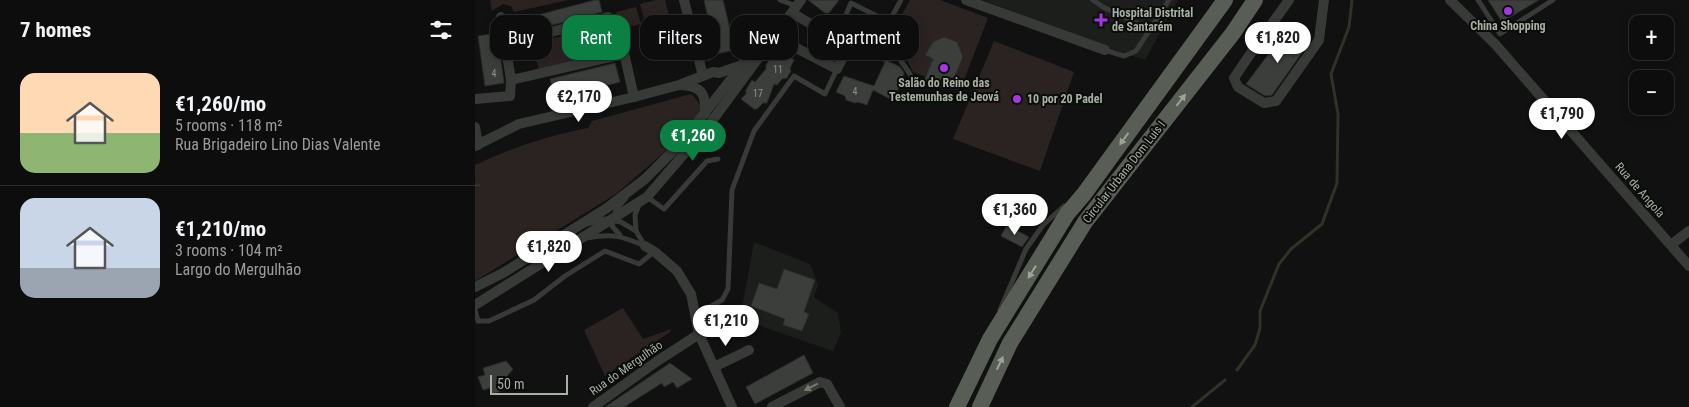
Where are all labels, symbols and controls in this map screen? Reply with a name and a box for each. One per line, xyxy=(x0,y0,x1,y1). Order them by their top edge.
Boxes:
marker: China Shopping xyxy=(1502,5,1514,17)
place label: Hospital Distrital de Santarém xyxy=(1112,6,1193,34)
marker: Hospital Distrital de Santarém xyxy=(1094,13,1108,27)
chip: Buy xyxy=(490,15,552,60)
chip: Rent xyxy=(562,15,630,60)
chip: Filters xyxy=(640,15,720,60)
chip: New xyxy=(730,15,798,60)
chip: Apartment xyxy=(808,15,919,60)
map controls xyxy=(1629,15,1674,115)
button: + xyxy=(1629,15,1674,60)
icon: filters xyxy=(427,16,455,44)
text: 7 homes xyxy=(20,18,91,42)
place label: China Shopping xyxy=(1470,19,1546,33)
pin: €1,820 xyxy=(1237,22,1319,64)
text: €1,820 xyxy=(1256,28,1300,47)
marker: Salão do Reino das Testemunhas de Jeová xyxy=(938,62,950,74)
house number: 11 xyxy=(773,64,783,75)
house number: 4 xyxy=(492,68,497,79)
button: − xyxy=(1629,70,1674,115)
place label: Salão do Reino das Testemunhas de Jeová xyxy=(889,76,999,104)
pin: €2,170 xyxy=(538,80,620,123)
house number: 4 xyxy=(853,86,858,97)
text: €2,170 xyxy=(557,87,601,106)
house number: 17 xyxy=(753,88,763,99)
text: €1,260/mo xyxy=(175,92,266,116)
place label: 10 por 20 Padel xyxy=(1027,92,1103,106)
icon: home xyxy=(60,93,120,153)
marker: 10 por 20 Padel xyxy=(1011,93,1023,105)
one-way arrow xyxy=(1176,93,1186,106)
pin: €1,790 xyxy=(1521,98,1603,140)
text: €1,790 xyxy=(1540,104,1584,123)
text: 5 rooms · 118 m² xyxy=(175,116,283,135)
street label: Circular Urbana Dom Luís I xyxy=(1080,118,1168,226)
pin: €1,260 xyxy=(652,120,734,162)
text: €1,260 xyxy=(671,126,715,145)
one-way arrow xyxy=(1119,132,1129,146)
text: Rua Brigadeiro Lino Dias Valente xyxy=(175,135,381,154)
street label: Rua de Angola xyxy=(1612,160,1668,221)
pin: €1,360 xyxy=(974,194,1056,236)
text: €1,360 xyxy=(993,200,1037,219)
text: €1,210/mo xyxy=(175,217,266,241)
icon: home xyxy=(60,218,120,278)
pin: €1,820 xyxy=(508,230,590,273)
text: €1,820 xyxy=(527,237,571,256)
text: 3 rooms · 104 m² xyxy=(175,241,283,260)
text: Largo do Mergulhão xyxy=(175,260,301,279)
one-way arrow xyxy=(1027,265,1036,278)
pin: €1,210 xyxy=(685,304,767,347)
text: €1,210 xyxy=(704,311,748,330)
street label: Rua do Mergulhão xyxy=(587,338,665,398)
one-way arrow xyxy=(997,356,1005,370)
scale bar xyxy=(490,372,567,395)
text: 50 m xyxy=(497,376,525,392)
one-way arrow xyxy=(804,383,818,391)

